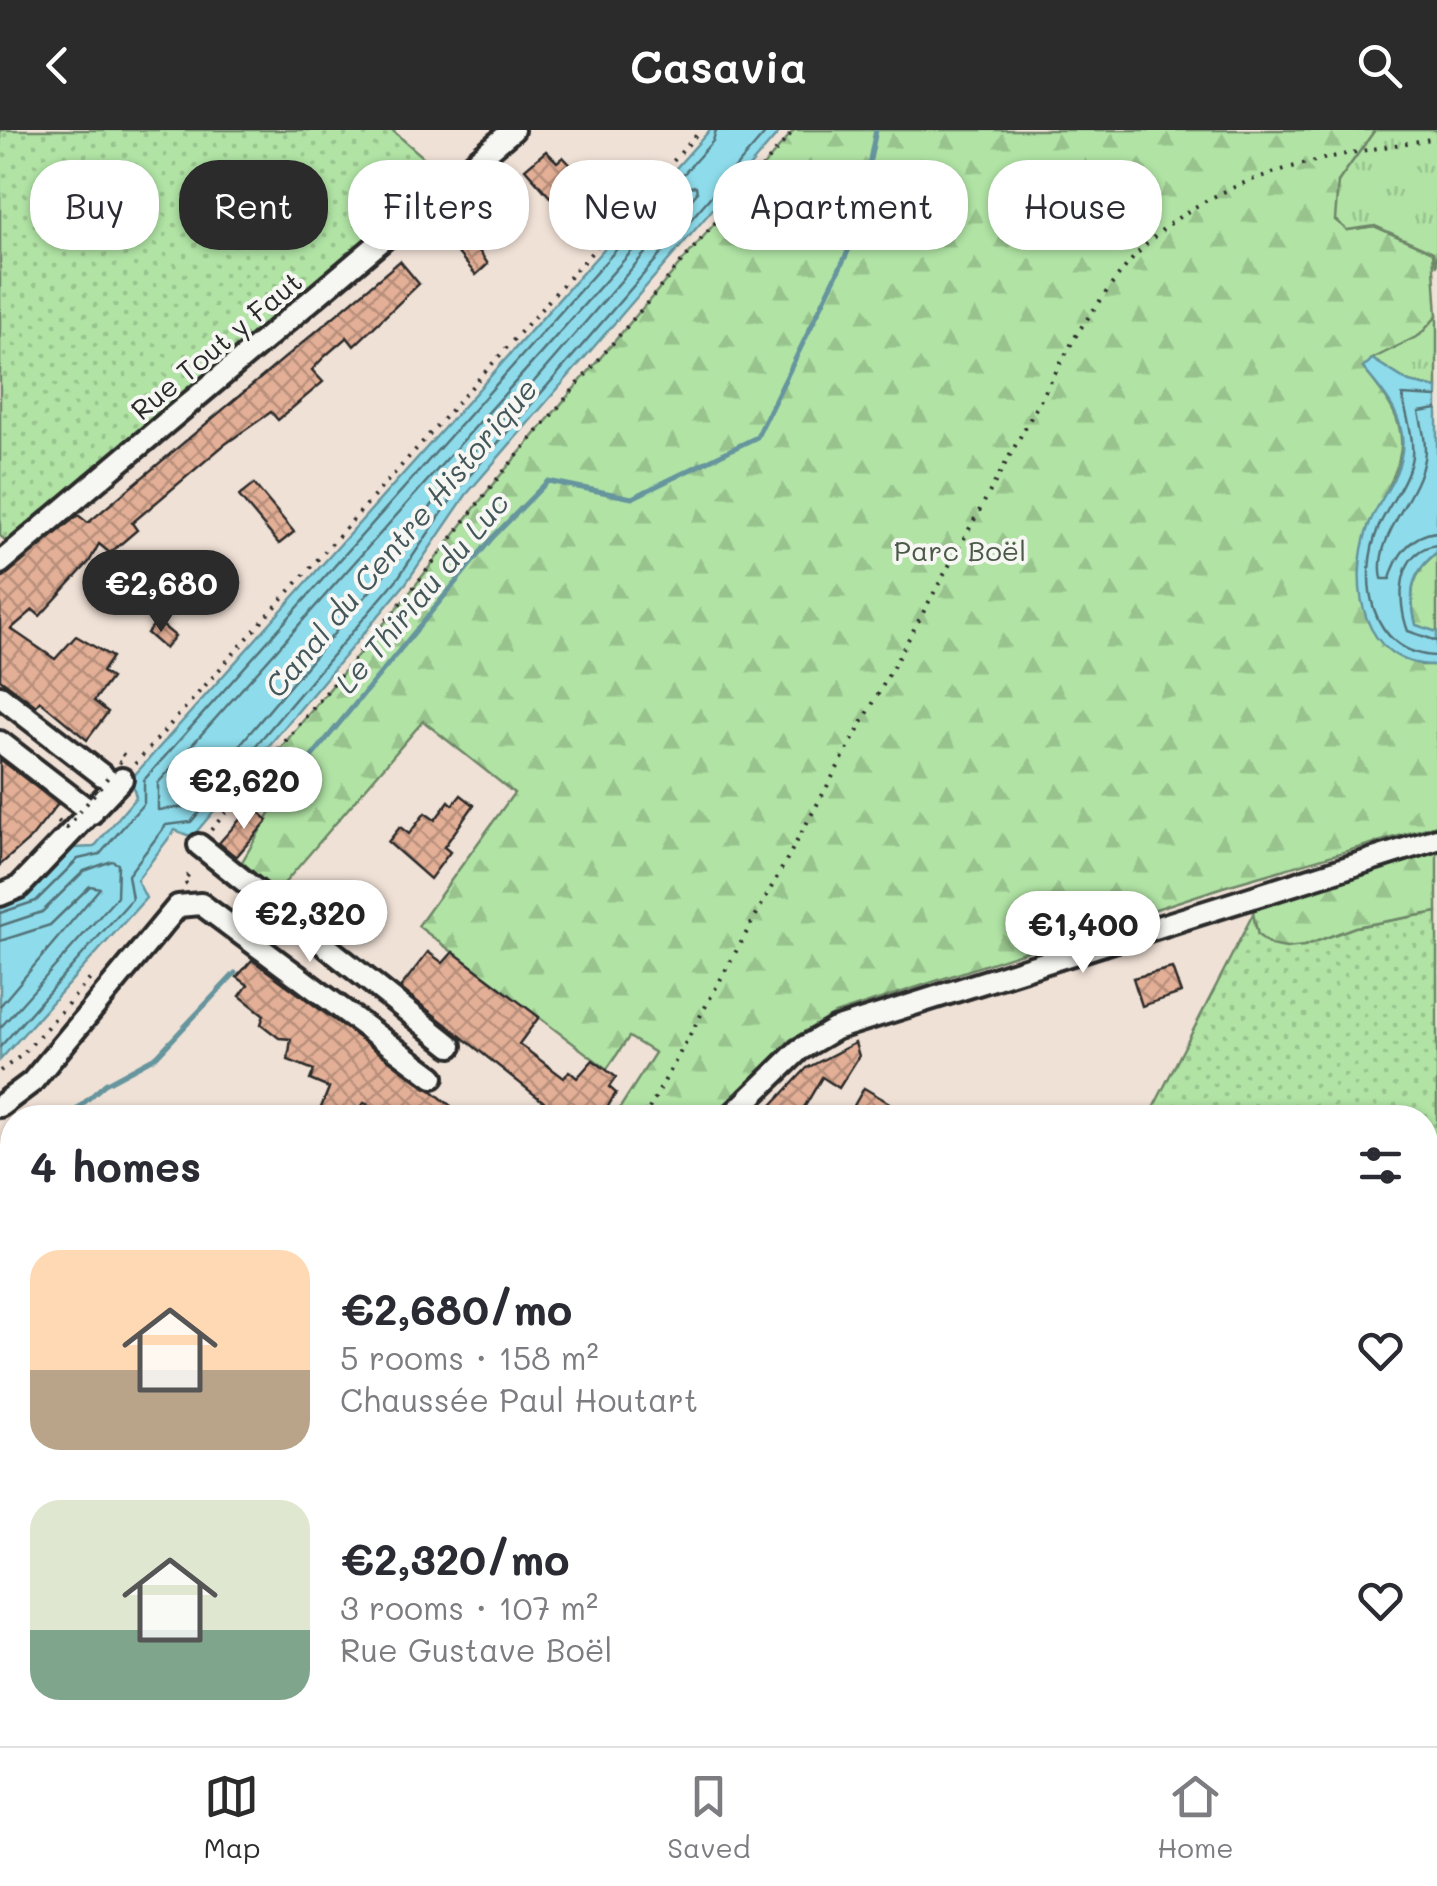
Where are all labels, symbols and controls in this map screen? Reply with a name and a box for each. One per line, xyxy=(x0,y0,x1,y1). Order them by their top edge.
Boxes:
text: Casavia xyxy=(630,36,807,94)
icon: back xyxy=(30,38,85,93)
icon: search xyxy=(1352,38,1407,93)
chip: Buy xyxy=(30,160,159,250)
chip: Rent xyxy=(179,160,328,250)
chip: Filters xyxy=(348,160,529,250)
chip: New xyxy=(549,160,693,250)
chip: Apartment xyxy=(713,160,968,250)
chip: House xyxy=(988,160,1162,250)
street label: Rue Tout y Faut xyxy=(123,263,309,427)
water label: Canal du Centre Historique xyxy=(254,369,546,705)
water label: Le Thiriau du Luc xyxy=(325,483,517,701)
park label: Parc Boël xyxy=(894,532,1026,568)
pin: €2,680 xyxy=(80,550,242,635)
text: €2,680 xyxy=(104,561,218,603)
pin: €2,620 xyxy=(163,747,325,832)
text: €2,620 xyxy=(188,758,300,800)
pin: €2,320 xyxy=(229,880,391,965)
text: €2,320 xyxy=(254,891,366,933)
pin: €1,400 xyxy=(1002,891,1164,976)
text: €1,400 xyxy=(1027,902,1139,944)
text: 4 homes xyxy=(30,1138,201,1193)
icon: filters xyxy=(1353,1138,1408,1193)
text: €2,680/mo xyxy=(340,1281,572,1336)
icon: home xyxy=(110,1290,230,1410)
icon: heart xyxy=(1353,1323,1408,1378)
text: 5 rooms · 158 m² xyxy=(340,1336,599,1378)
text: Chaussée Paul Houtart xyxy=(340,1378,698,1420)
text: €2,320/mo xyxy=(340,1531,570,1586)
icon: home xyxy=(110,1540,230,1660)
icon: heart xyxy=(1353,1573,1408,1628)
text: 3 rooms · 107 m² xyxy=(340,1586,598,1628)
text: Rue Gustave Boël xyxy=(340,1628,613,1670)
tab: Map xyxy=(203,1769,260,1865)
tab: Saved xyxy=(667,1769,750,1865)
tab: Home xyxy=(1157,1769,1234,1865)

